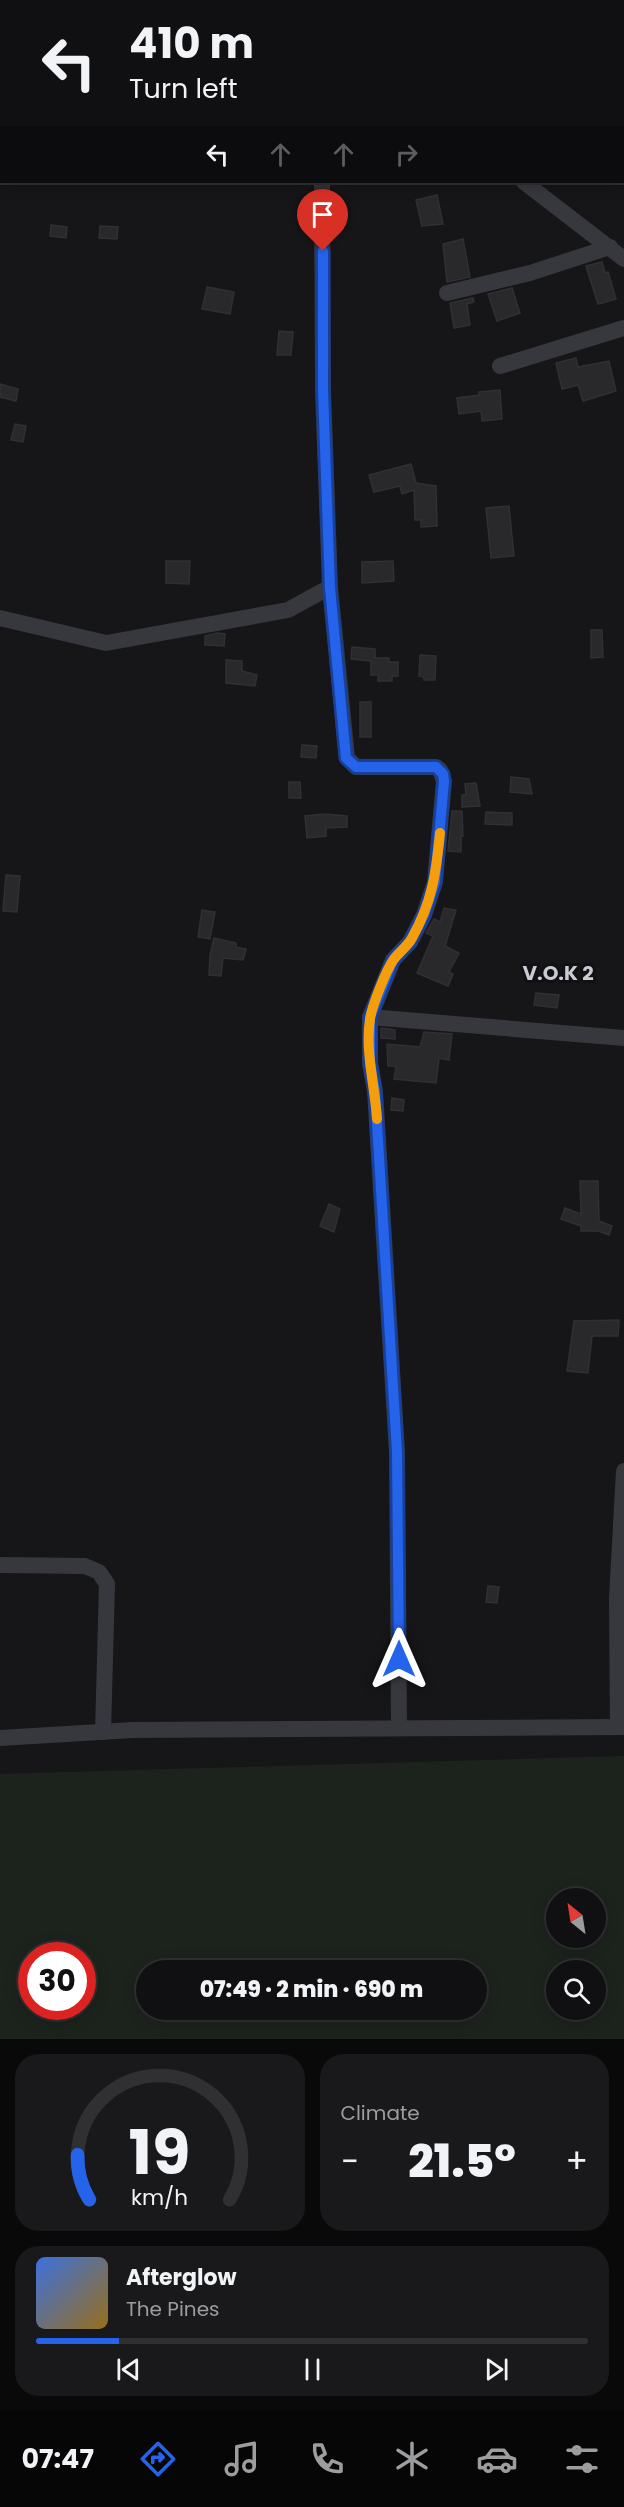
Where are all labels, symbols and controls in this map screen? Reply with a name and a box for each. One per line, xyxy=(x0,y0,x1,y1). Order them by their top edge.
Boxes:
text: 410 m xyxy=(129,14,254,73)
icon: left xyxy=(30,24,108,102)
text: Turn left xyxy=(129,70,238,107)
icon: left xyxy=(201,138,234,171)
icon: ahead xyxy=(264,138,297,171)
icon: ahead xyxy=(327,138,360,171)
icon: right xyxy=(390,138,423,171)
pin xyxy=(297,189,348,251)
icon: arrive xyxy=(306,198,339,231)
district label: V.O.K 2 xyxy=(522,959,594,987)
position arrow xyxy=(367,1627,431,1691)
north arrow xyxy=(546,1888,606,1948)
map controls xyxy=(546,1888,606,2020)
speed limit sign: 30 xyxy=(18,1942,96,2020)
button: search xyxy=(546,1960,606,2020)
text: 07:49 · 2 min · 690 m xyxy=(200,1974,423,2005)
text: Climate xyxy=(341,2099,420,2127)
text: 19 xyxy=(129,2108,191,2196)
text: 21.5° xyxy=(408,2130,516,2193)
text: − xyxy=(341,2138,359,2185)
text: + xyxy=(565,2138,588,2185)
text: km/h xyxy=(131,2182,188,2213)
text: Afterglow xyxy=(126,2262,237,2293)
text: The Pines xyxy=(126,2295,220,2323)
icon: previous xyxy=(112,2353,145,2386)
icon: pause xyxy=(296,2353,329,2386)
icon: next xyxy=(480,2353,513,2386)
icon: directions xyxy=(137,2438,179,2480)
icon: music xyxy=(221,2438,263,2480)
icon: phone xyxy=(306,2438,348,2480)
icon: climate xyxy=(391,2438,433,2480)
icon: car xyxy=(476,2438,518,2480)
icon: filters xyxy=(561,2438,603,2480)
text: 07:47 xyxy=(21,2440,94,2477)

